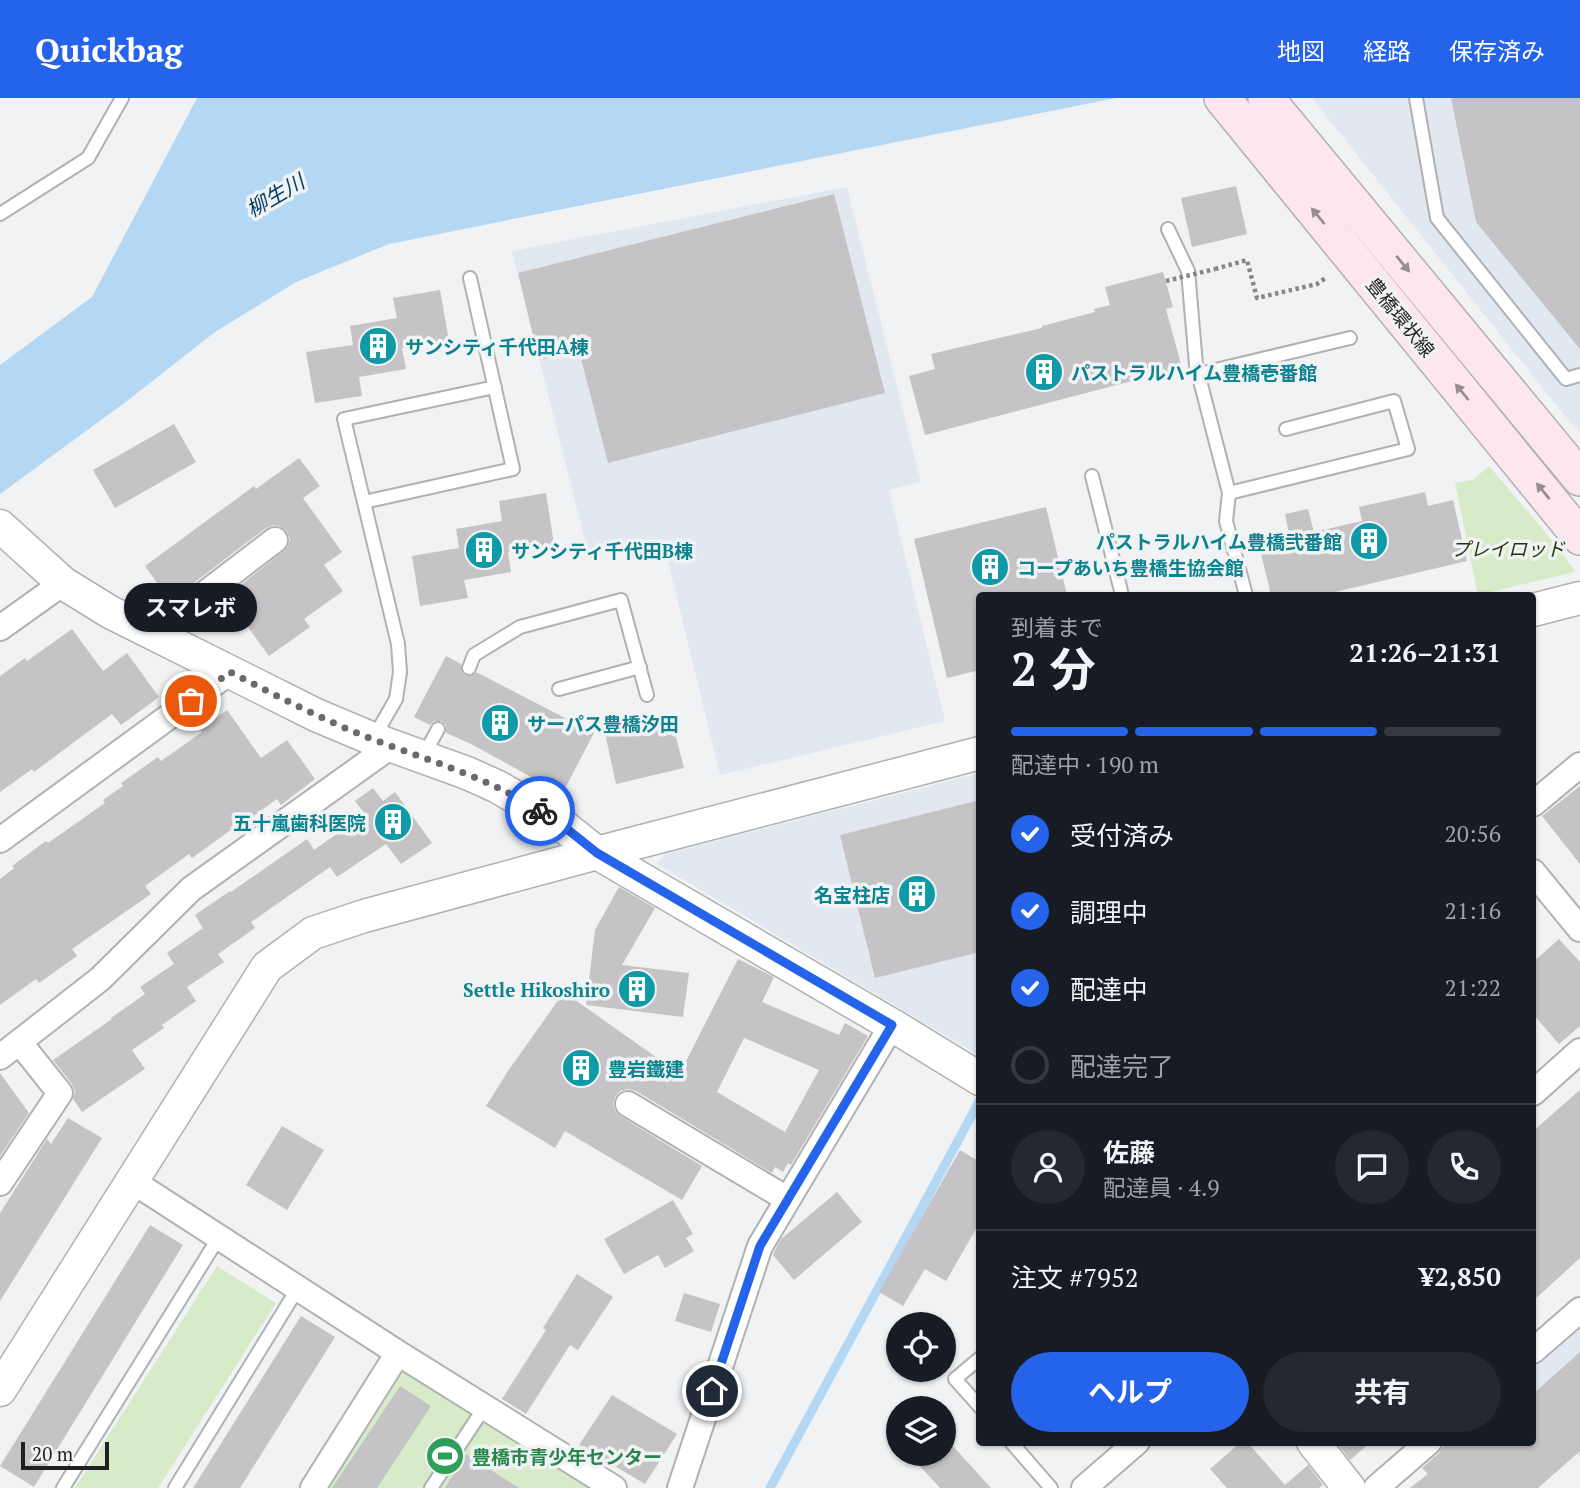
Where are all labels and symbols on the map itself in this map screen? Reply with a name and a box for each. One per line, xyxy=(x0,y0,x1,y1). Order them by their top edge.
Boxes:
water label: 柳生川 xyxy=(241,166,311,223)
one-way arrow xyxy=(1311,207,1326,224)
one-way arrow xyxy=(1396,255,1411,273)
street label: 豊橋環状線 xyxy=(1361,272,1441,362)
building icon: サンシティ千代田A棟 xyxy=(357,325,399,367)
place label: サンシティ千代田A棟 xyxy=(405,334,589,359)
building icon: パストラルハイム豊橋壱番館 xyxy=(1023,351,1065,393)
place label: パストラルハイム豊橋壱番館 xyxy=(1071,360,1317,385)
one-way arrow xyxy=(1455,383,1470,400)
one-way arrow xyxy=(1535,482,1550,500)
building icon: パストラルハイム豊橋弐番館 xyxy=(1348,520,1390,562)
building icon: サンシティ千代田B棟 xyxy=(463,529,505,571)
place label: パストラルハイム豊橋弐番館 xyxy=(1096,529,1342,554)
park label: プレイロッド xyxy=(1451,536,1566,561)
place label: サンシティ千代田B棟 xyxy=(511,538,693,563)
building icon: コープあいち豊橋生協会館 xyxy=(969,546,1011,588)
place label: コープあいち豊橋生協会館 xyxy=(1017,555,1244,580)
callout: スマレボ xyxy=(124,582,258,631)
pin xyxy=(161,671,221,731)
building icon: サーパス豊橋汐田 xyxy=(479,702,521,744)
place label: サーパス豊橋汐田 xyxy=(527,711,679,736)
courier xyxy=(505,776,575,846)
building icon: 五十嵐歯科医院 xyxy=(372,801,414,843)
place label: 五十嵐歯科医院 xyxy=(233,810,366,835)
building icon: 名宝柱店 xyxy=(896,873,938,915)
place label: 名宝柱店 xyxy=(814,882,890,907)
building icon: Settle Hikoshiro xyxy=(616,968,658,1010)
place label: Settle Hikoshiro xyxy=(463,977,610,1002)
building icon: 豊岩鐵建 xyxy=(560,1047,602,1089)
place label: 豊岩鐵建 xyxy=(608,1056,684,1081)
pin xyxy=(682,1361,742,1421)
sports icon: 豊橋市青少年センター xyxy=(424,1435,466,1477)
scale bar xyxy=(21,1439,108,1471)
place label: 豊橋市青少年センター xyxy=(472,1444,662,1469)

